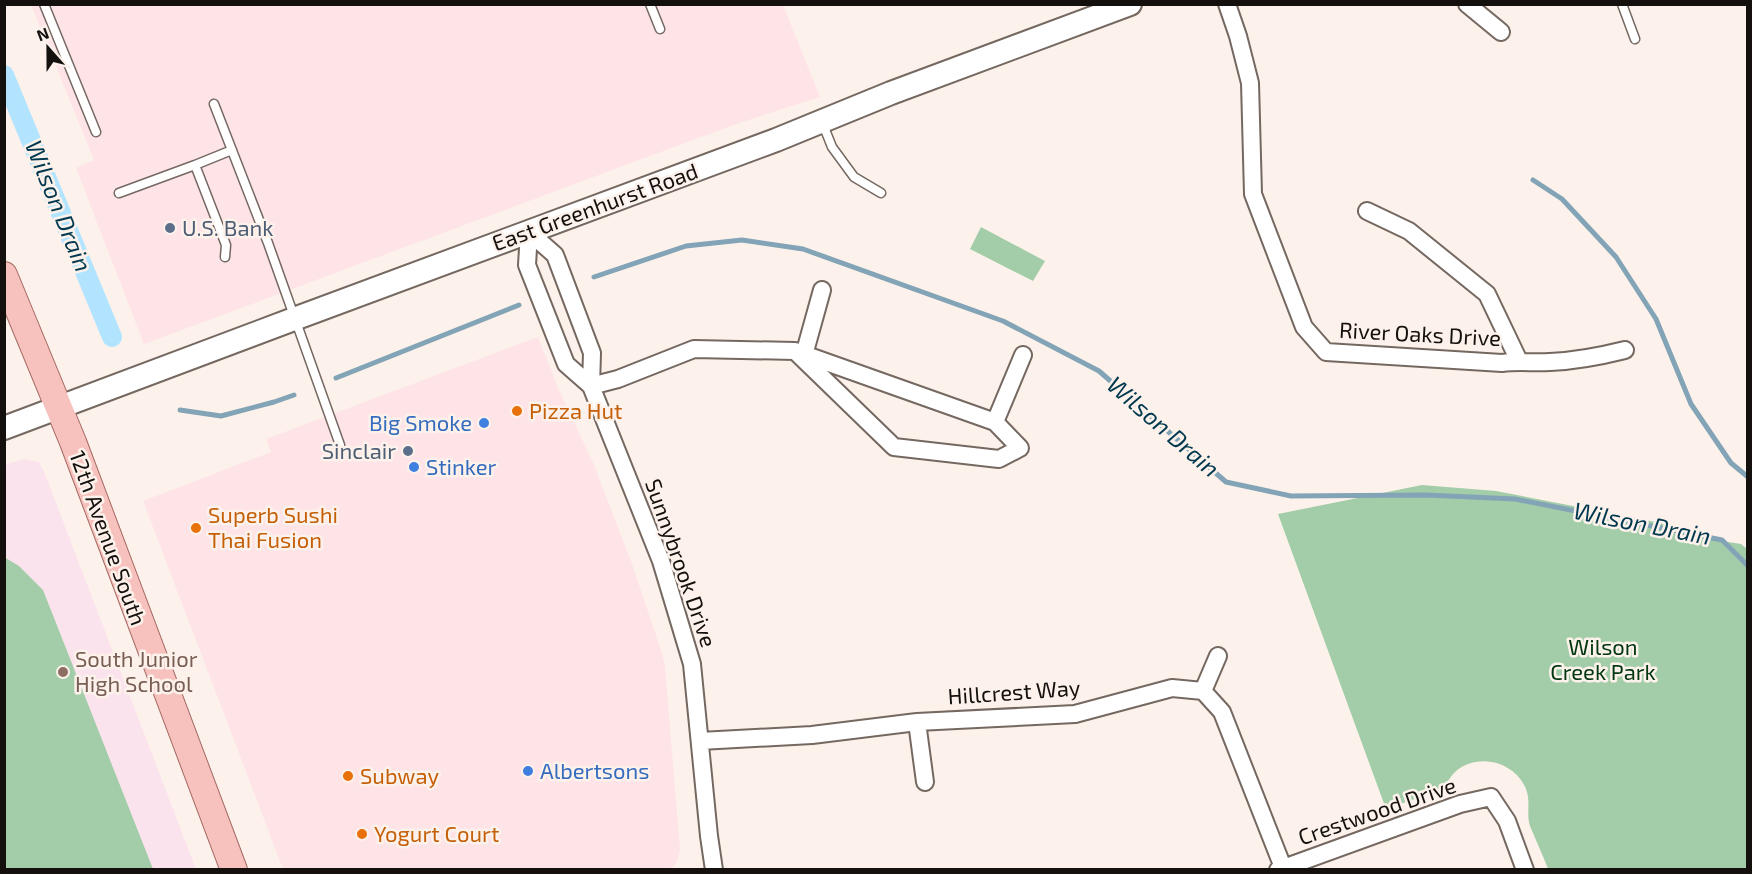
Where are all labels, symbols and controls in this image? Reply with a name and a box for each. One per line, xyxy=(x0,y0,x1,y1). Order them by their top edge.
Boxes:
north arrow xyxy=(18,18,78,78)
text: N xyxy=(34,23,51,44)
water label: Wilson Drain xyxy=(20,135,99,275)
street label: East Greenhurst Road xyxy=(488,157,701,255)
place label: U.S. Bank xyxy=(182,214,274,240)
marker: U.S. Bank xyxy=(163,221,177,235)
street label: River Oaks Drive xyxy=(1339,316,1502,350)
water label: Wilson Drain xyxy=(1102,369,1226,482)
place label: Pizza Hut xyxy=(529,397,622,423)
marker: Pizza Hut xyxy=(510,404,524,418)
place label: Big Smoke xyxy=(369,409,472,435)
marker: Big Smoke xyxy=(477,416,491,430)
place label: Sinclair xyxy=(322,437,396,463)
marker: Sinclair xyxy=(401,444,415,458)
street label: 12th Avenue South xyxy=(65,447,153,628)
place label: Stinker xyxy=(426,453,497,479)
marker: Stinker xyxy=(407,460,421,474)
street label: Sunnybrook Drive xyxy=(641,475,723,650)
water label: Wilson Drain xyxy=(1571,495,1713,550)
place label: Superb Sushi Thai Fusion xyxy=(208,501,338,552)
marker: Superb Sushi Thai Fusion xyxy=(189,521,203,535)
park label: Wilson Creek Park xyxy=(1550,633,1656,684)
place label: South Junior High School xyxy=(75,645,198,696)
marker: South Junior High School xyxy=(56,665,70,679)
street label: Hillcrest Way xyxy=(947,673,1081,709)
place label: Albertsons xyxy=(540,757,649,783)
place label: Subway xyxy=(360,762,439,788)
marker: Albertsons xyxy=(521,764,535,778)
marker: Subway xyxy=(341,769,355,783)
street label: Crestwood Drive xyxy=(1294,771,1459,849)
place label: Yogurt Court xyxy=(374,820,499,846)
marker: Yogurt Court xyxy=(355,827,369,841)

